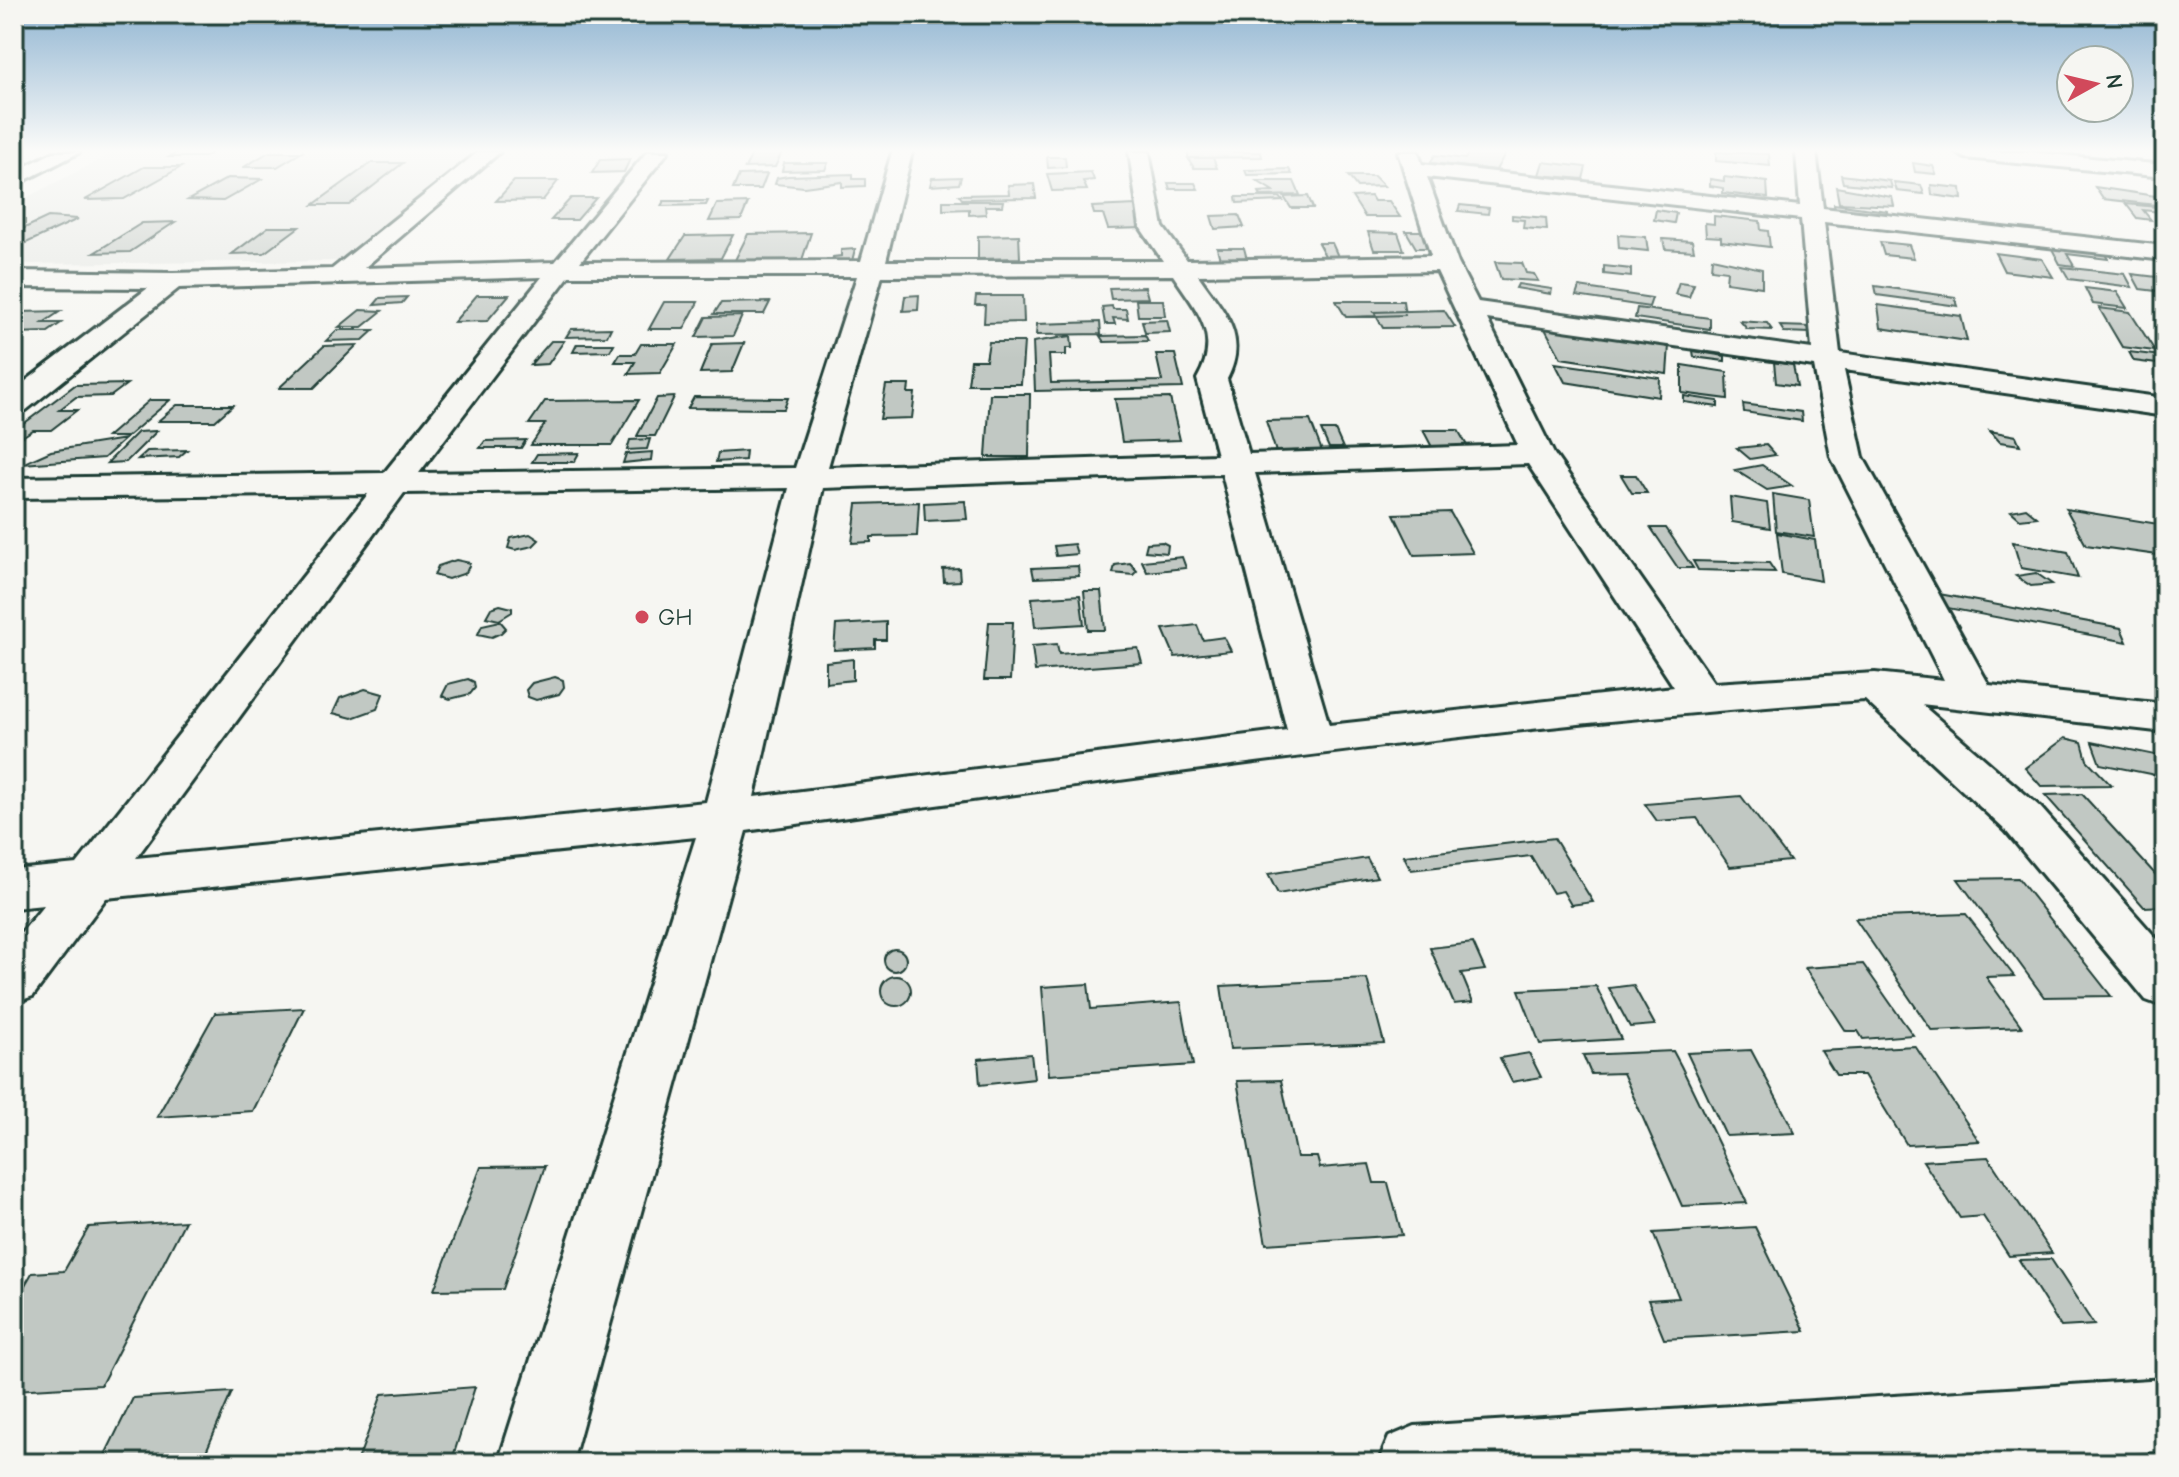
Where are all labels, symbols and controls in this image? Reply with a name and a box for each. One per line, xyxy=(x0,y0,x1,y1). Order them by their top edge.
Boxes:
north arrow xyxy=(2055,44,2135,124)
text: N xyxy=(2100,72,2128,90)
place label: GH xyxy=(658,603,693,631)
marker: GH xyxy=(633,608,651,626)

